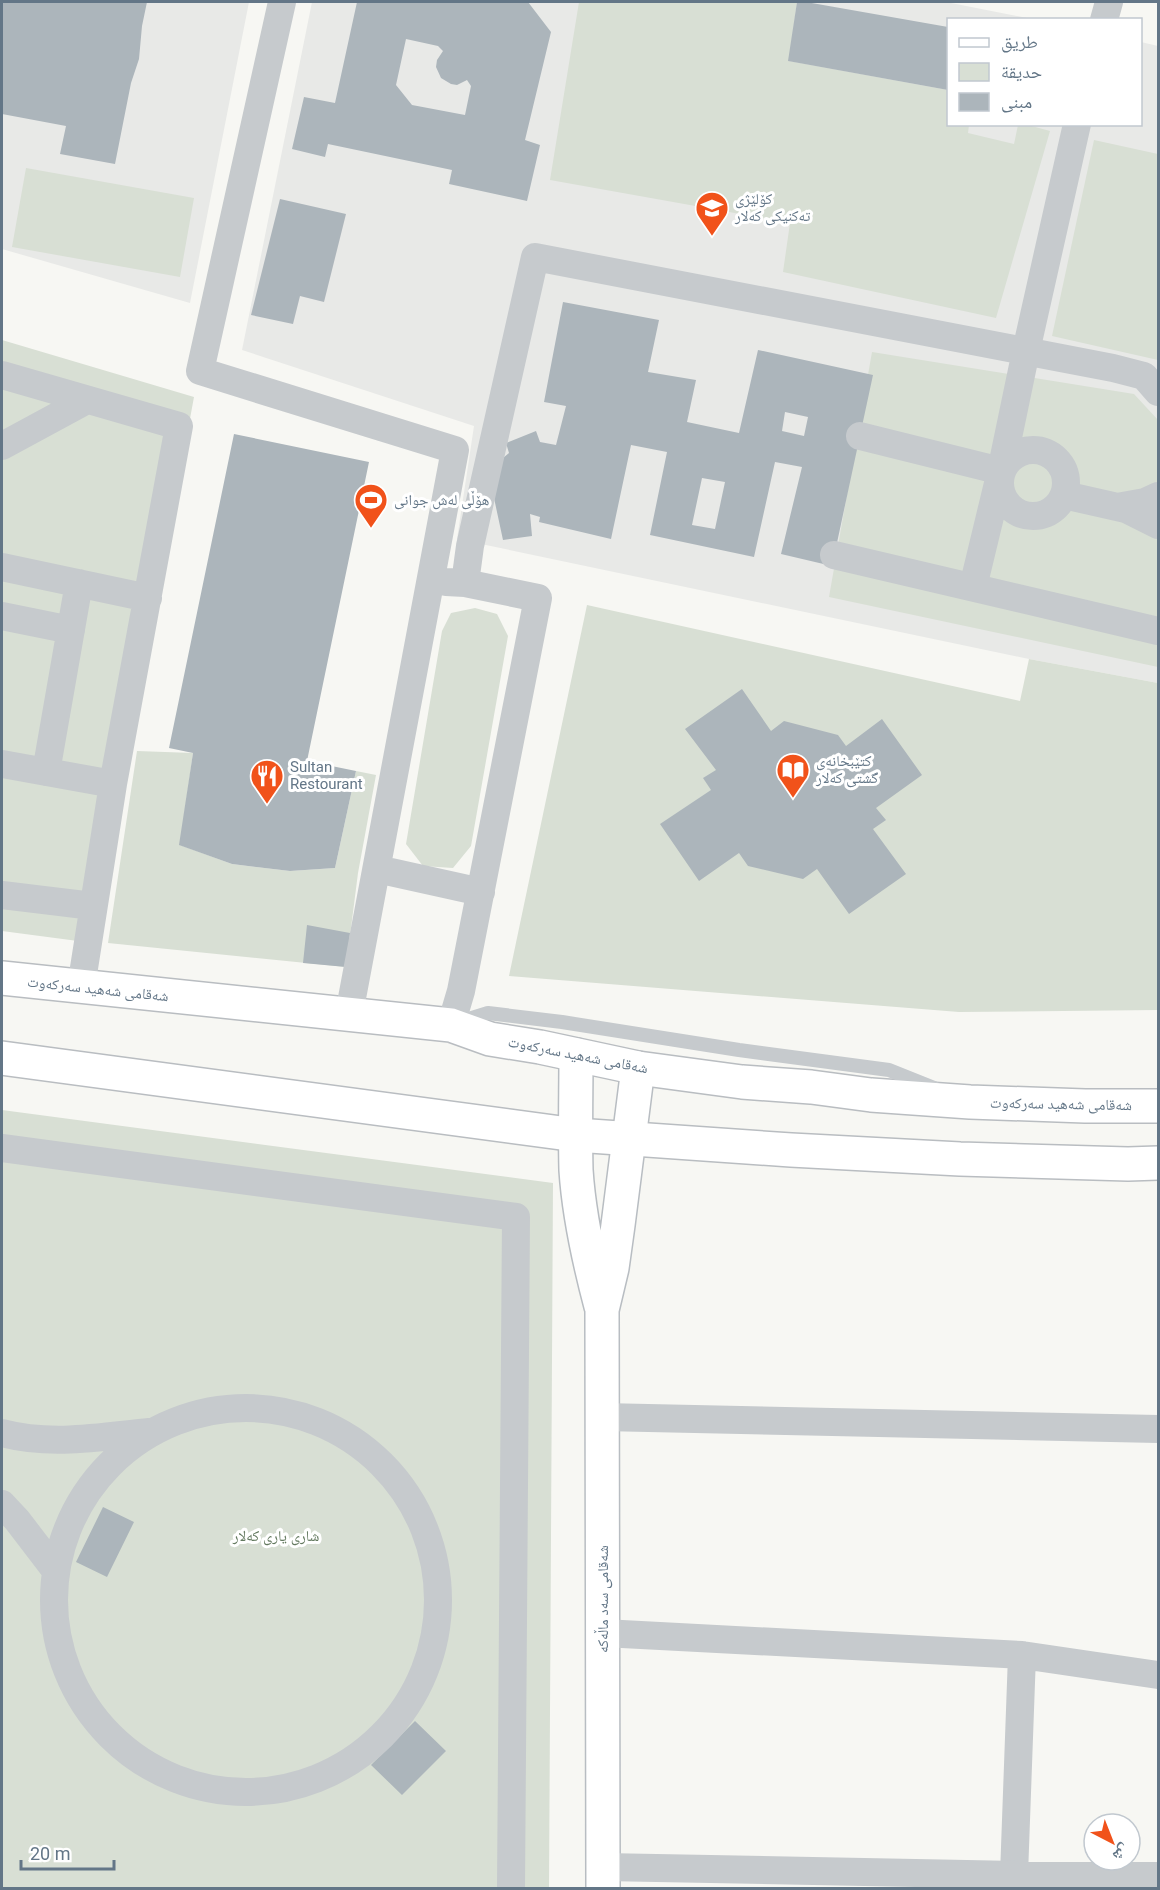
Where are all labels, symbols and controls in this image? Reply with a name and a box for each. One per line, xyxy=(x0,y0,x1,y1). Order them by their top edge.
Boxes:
legend xyxy=(947,18,1142,126)
text: طريق xyxy=(1001,31,1038,53)
text: حديقة xyxy=(1001,61,1042,82)
text: مبنى xyxy=(1001,91,1032,113)
school or university icon: کۆلێژی تەکنیکی کەلار xyxy=(694,190,730,237)
place label: کۆلێژی تەکنیکی کەلار xyxy=(734,190,811,226)
sports icon: هۆڵی لەش جوانی xyxy=(353,482,389,529)
place label: هۆڵی لەش جوانی xyxy=(394,490,489,510)
library icon: کتێبخانەی گشتی کەلار xyxy=(775,752,811,799)
place label: کتێبخانەی گشتی کەلار xyxy=(815,752,879,788)
restaurant icon: Sultan Restourant xyxy=(249,758,285,805)
place label: Sultan Restourant xyxy=(290,758,363,793)
street label: شەقامی شەهید سەرکەوت xyxy=(26,973,170,1006)
street label: شەقامی شەهید سەرکەوت xyxy=(506,1033,650,1078)
street label: شەقامی شەهید سەرکەوت xyxy=(990,1094,1132,1115)
park label: شاری یاری کەلار xyxy=(232,1527,319,1546)
street label: شەقامی سەد ماڵەکە xyxy=(593,1545,613,1653)
north arrow xyxy=(1082,1812,1142,1872)
scale bar xyxy=(21,1833,114,1871)
text: ش xyxy=(1109,1840,1134,1866)
text: 20 m xyxy=(30,1843,70,1864)

